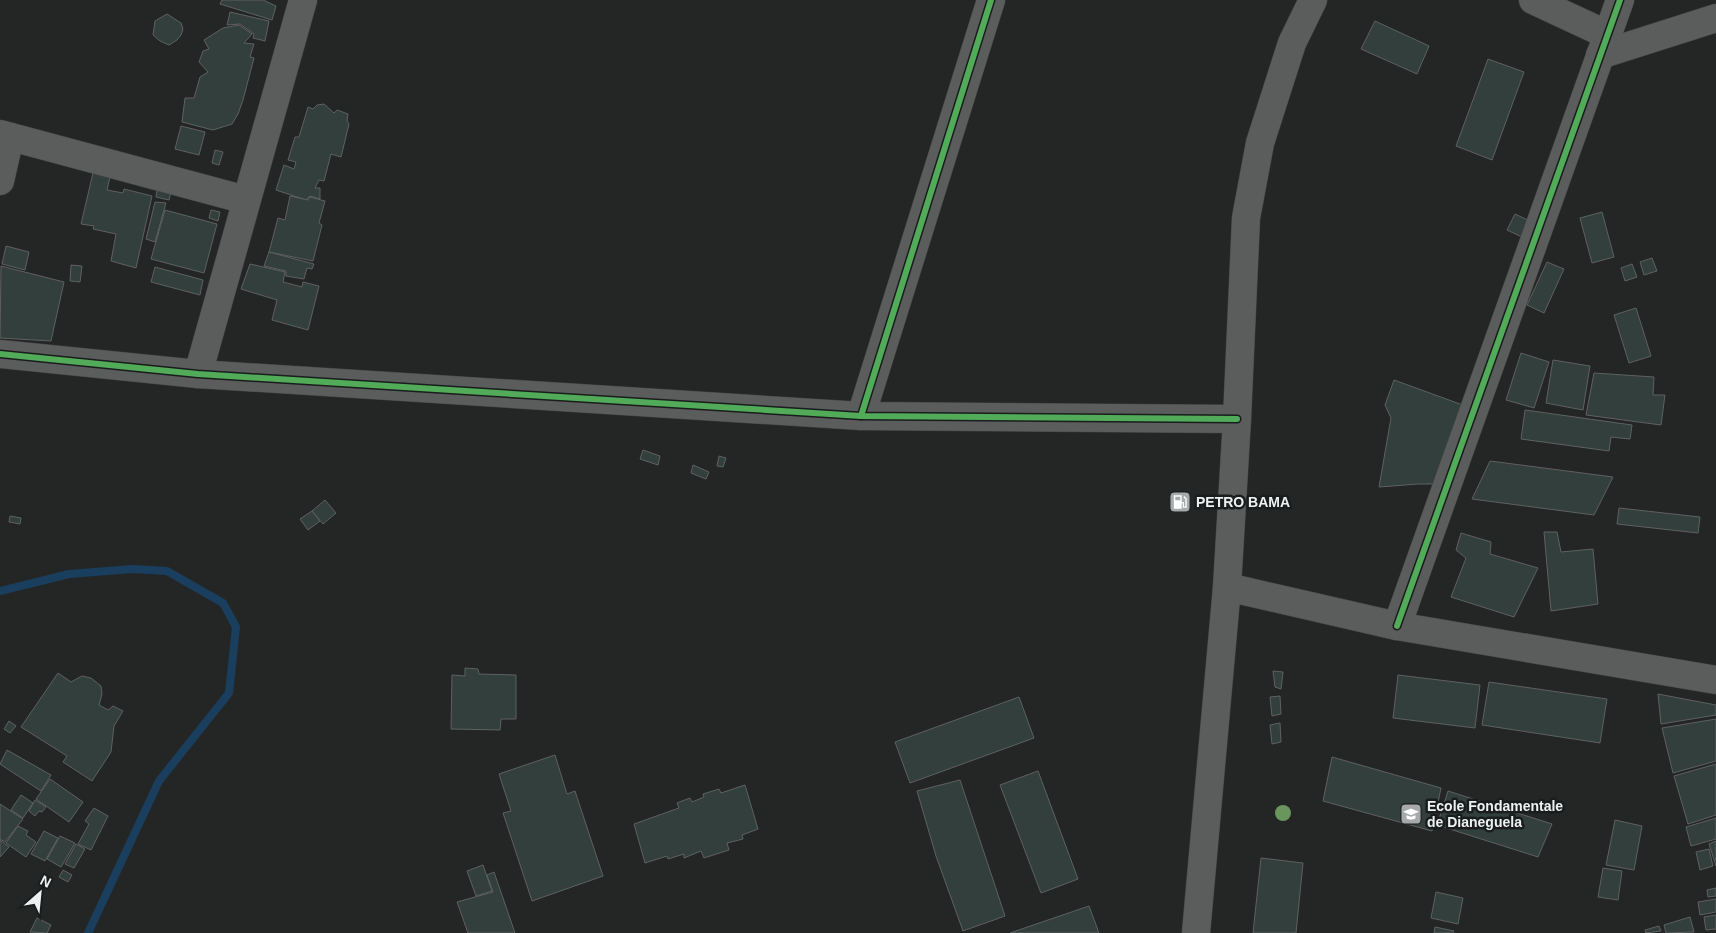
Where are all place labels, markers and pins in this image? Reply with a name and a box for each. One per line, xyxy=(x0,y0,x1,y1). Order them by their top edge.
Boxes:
fuel station icon: PETRO BAMA xyxy=(1168,490,1192,514)
place label: PETRO BAMA xyxy=(1196,494,1290,510)
place label: Ecole Fondamentale de Dianeguela xyxy=(1427,798,1563,830)
school or university icon: Ecole Fondamentale de Dianeguela xyxy=(1399,802,1423,826)

